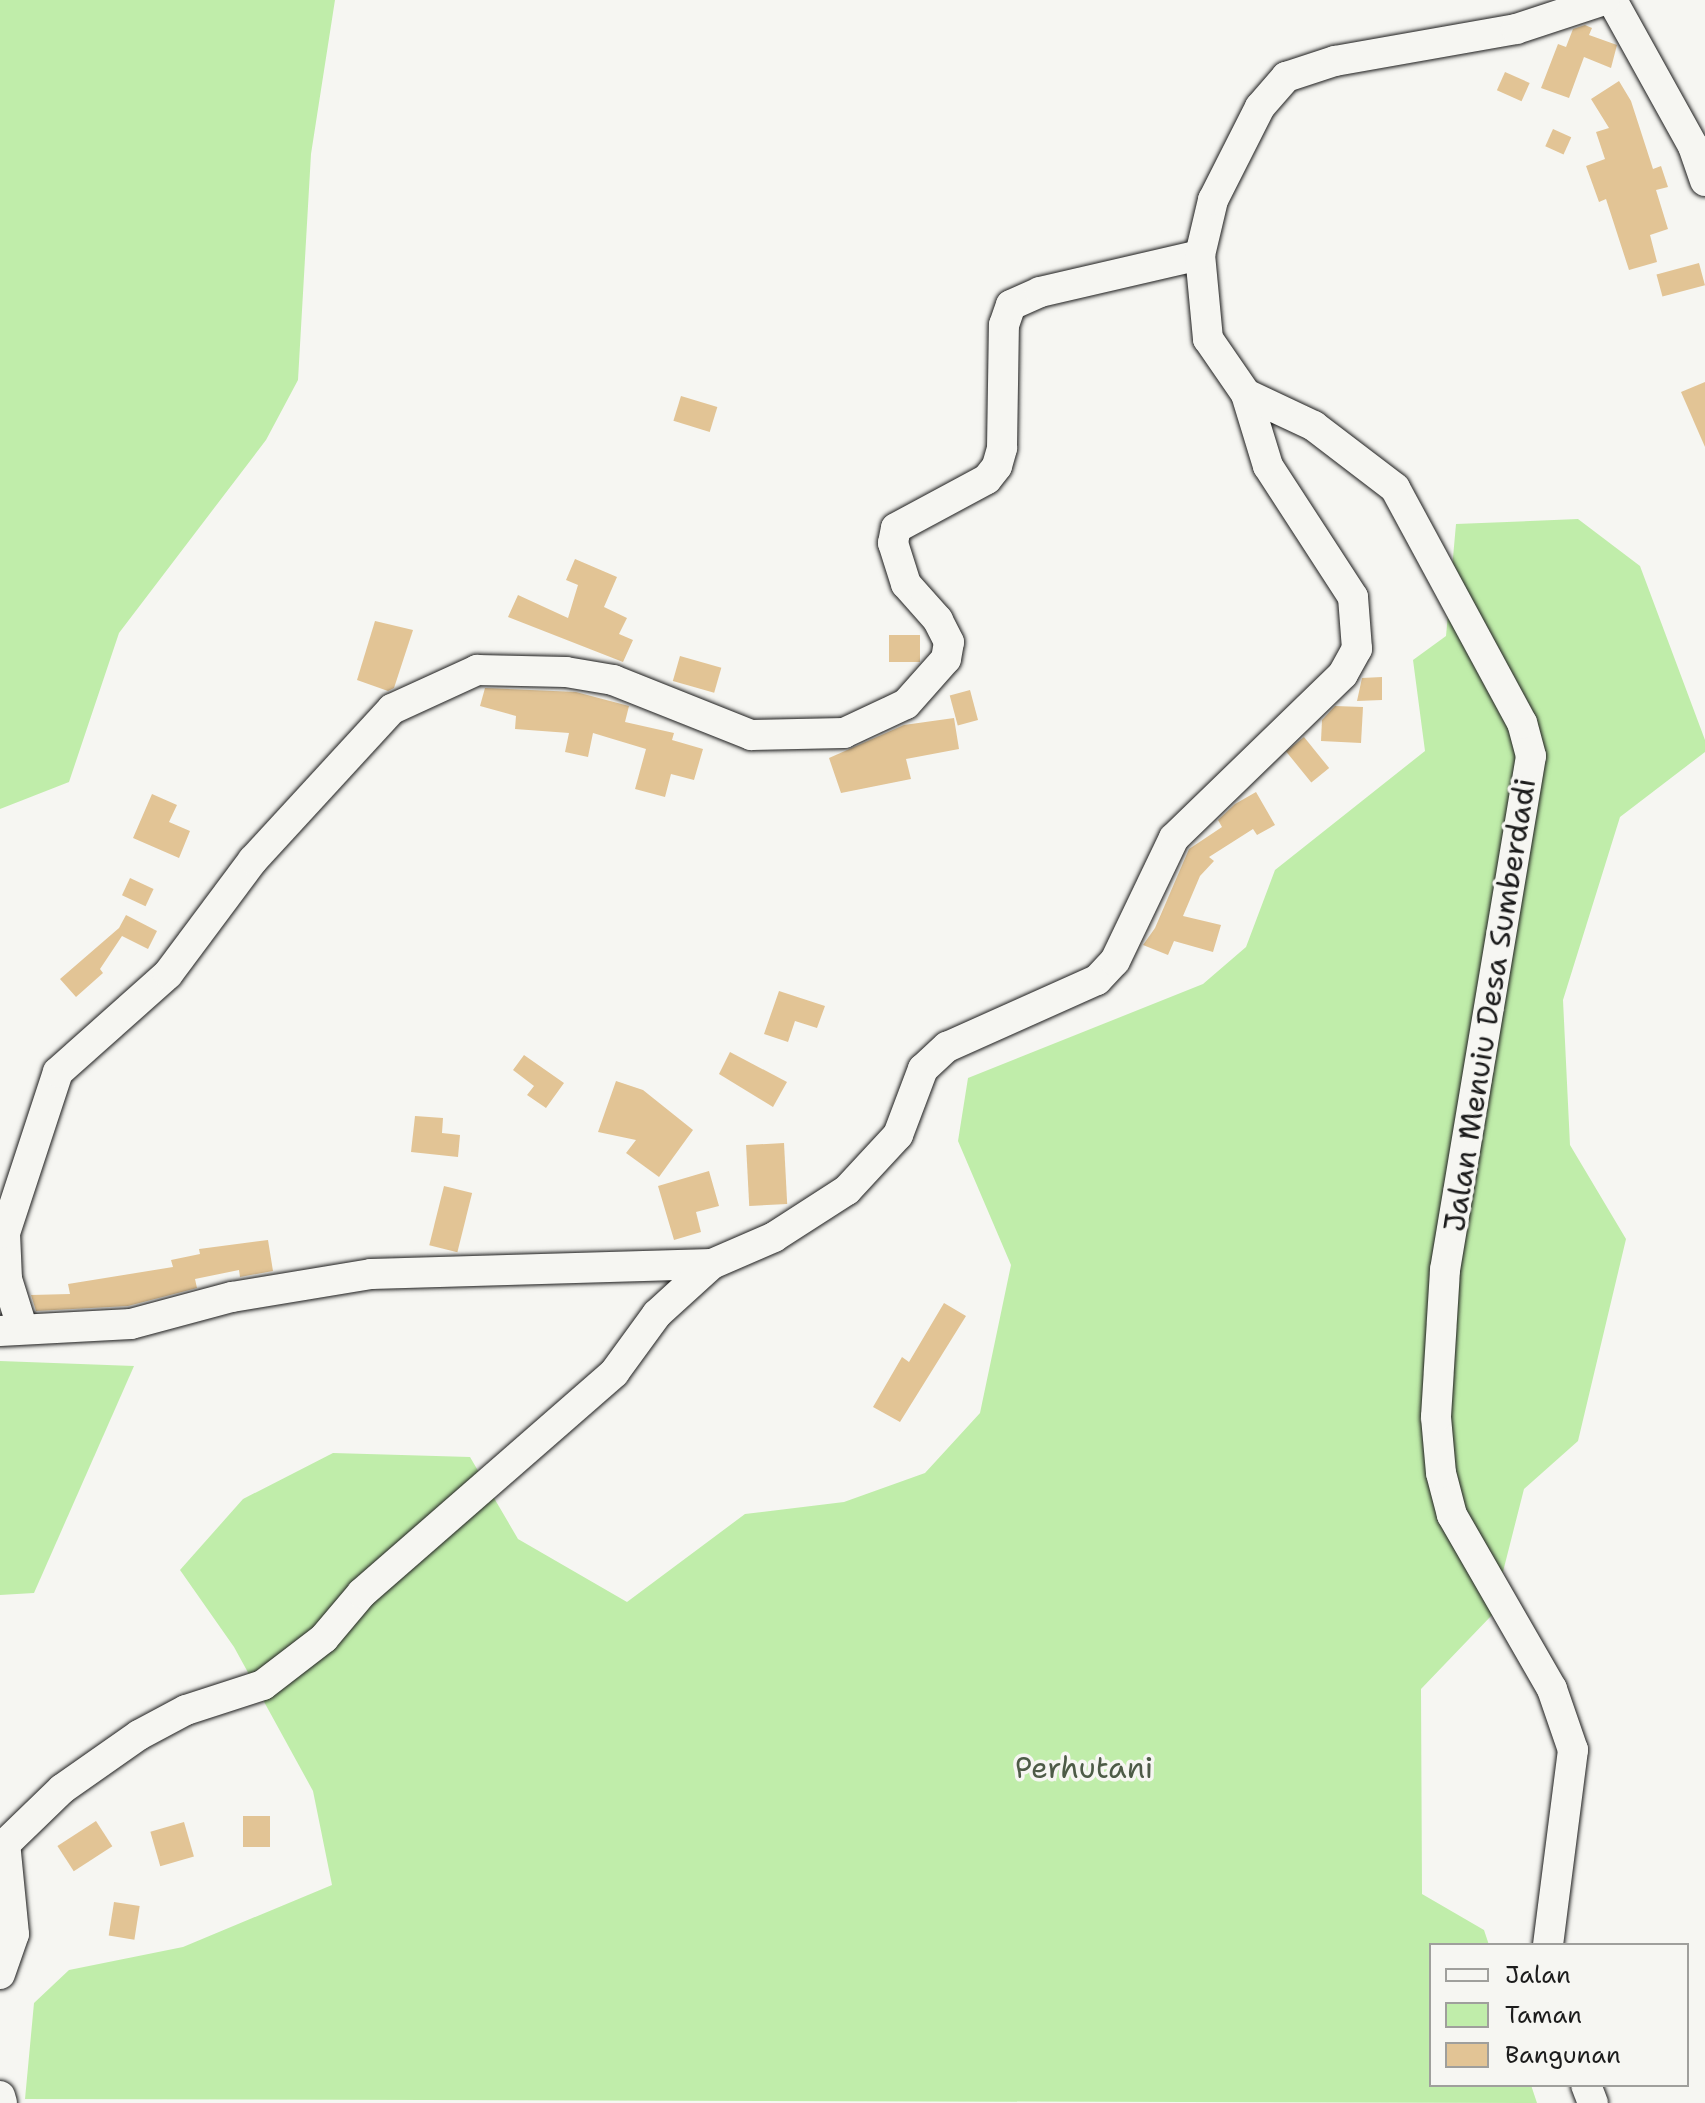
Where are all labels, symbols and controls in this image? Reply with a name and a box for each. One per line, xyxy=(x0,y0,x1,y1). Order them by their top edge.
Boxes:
street label: Jalan Menuiu Desa Sumberdadi xyxy=(1436,776,1544,1234)
park label: Perhutani xyxy=(1015,1750,1153,1786)
legend xyxy=(1429,1943,1689,2087)
text: Jalan xyxy=(1505,1959,1571,1991)
text: Taman xyxy=(1505,1999,1582,2031)
text: Bangunan xyxy=(1505,2039,1621,2071)

